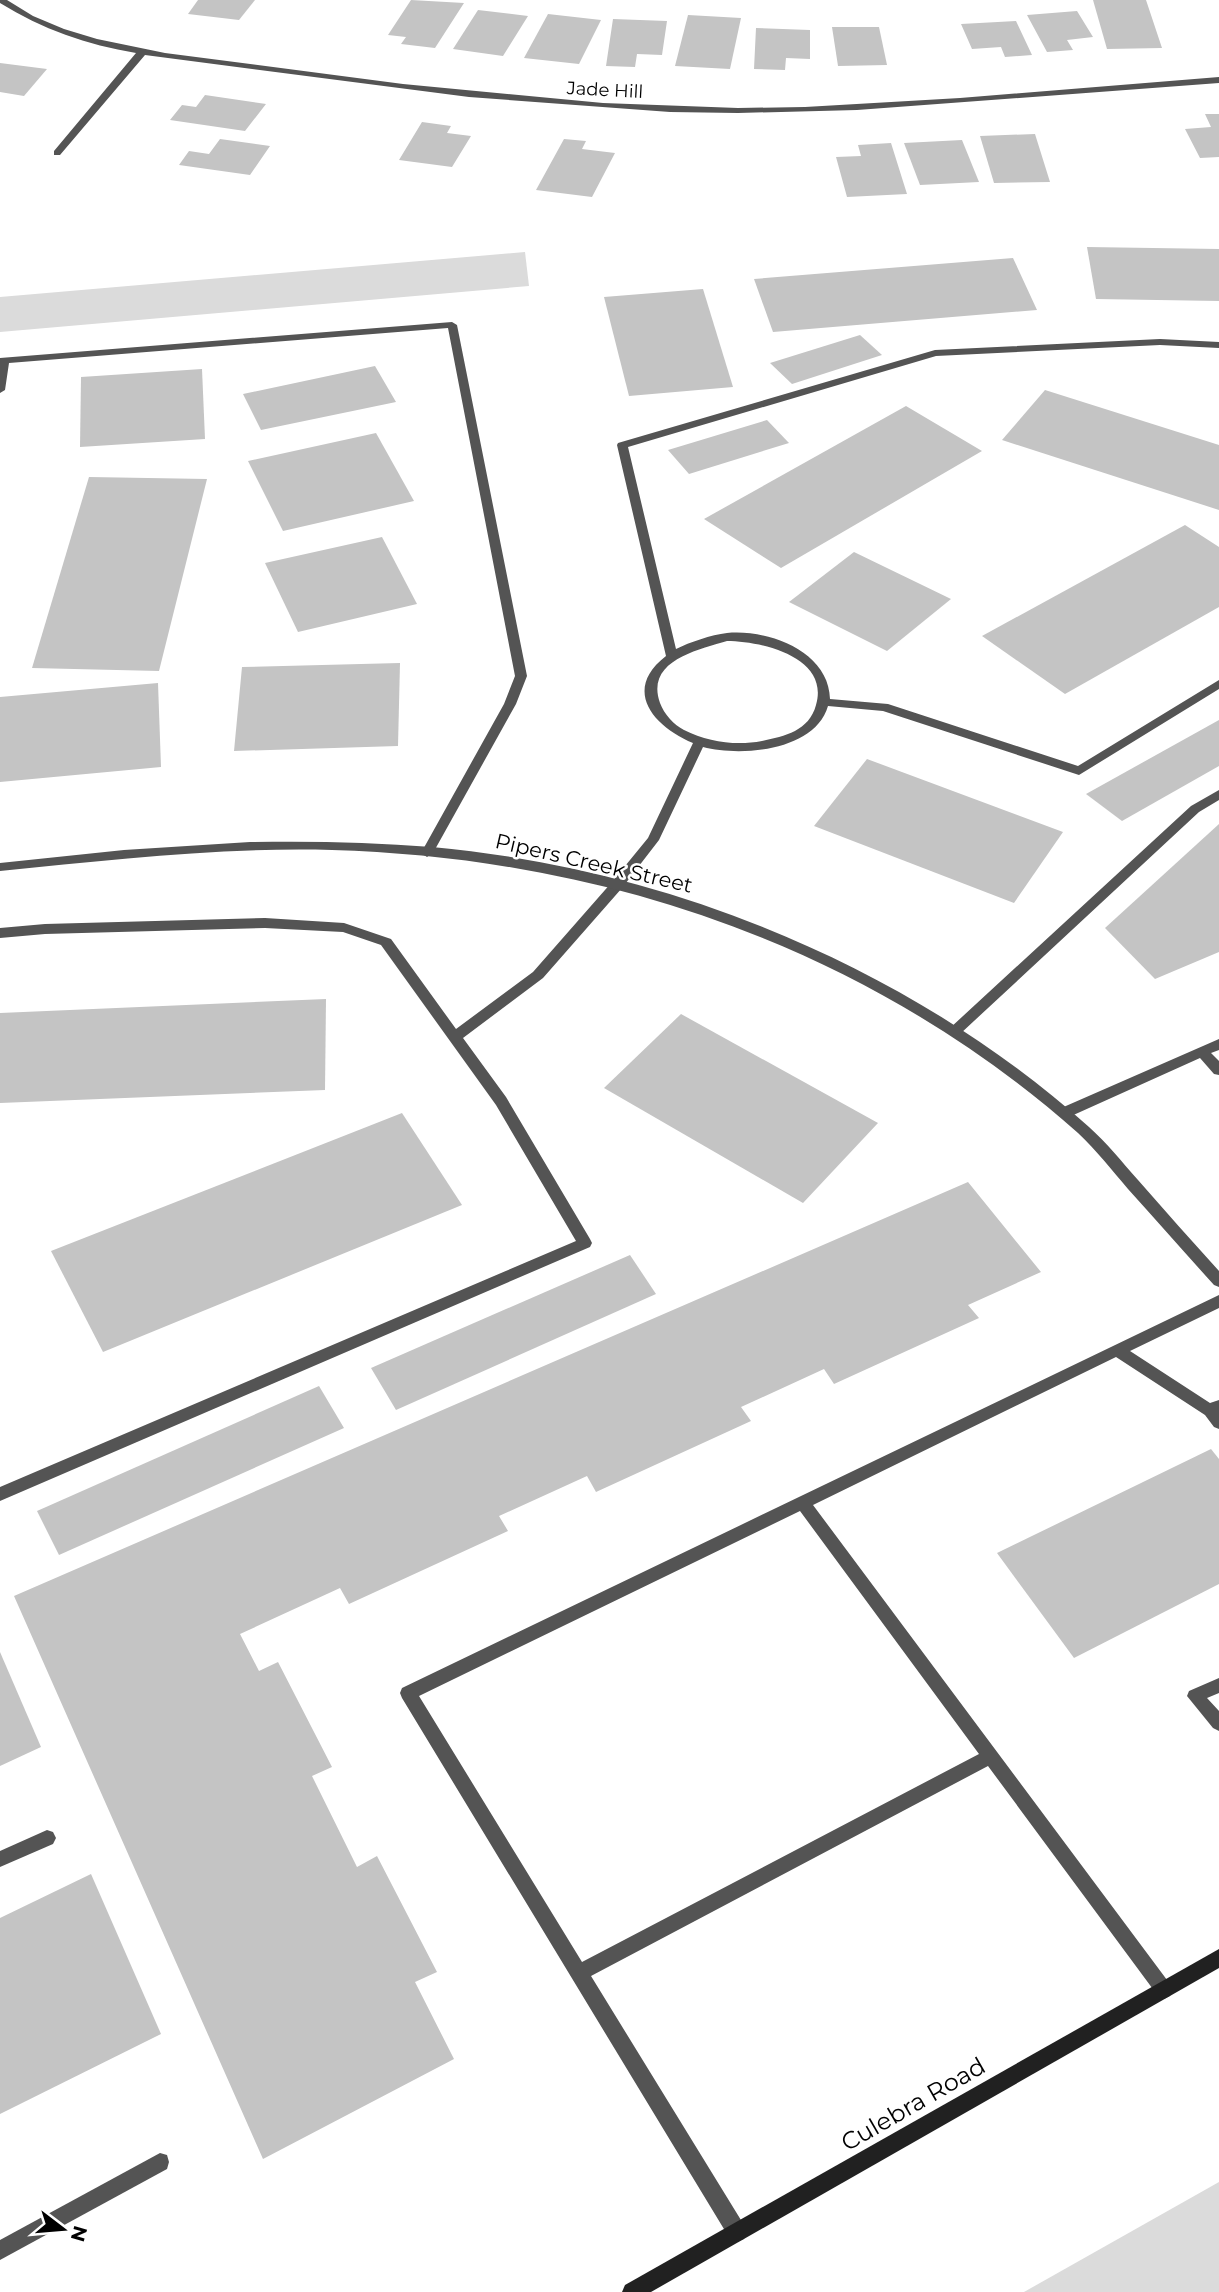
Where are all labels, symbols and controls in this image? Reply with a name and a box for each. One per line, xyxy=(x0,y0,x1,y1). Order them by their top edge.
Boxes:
street label: Jade Hill xyxy=(565,77,644,103)
street label: Pipers Creek Street xyxy=(493,828,695,898)
street label: Culebra Road xyxy=(836,2051,990,2157)
north arrow xyxy=(28,2194,98,2264)
text: N xyxy=(66,2223,92,2244)

